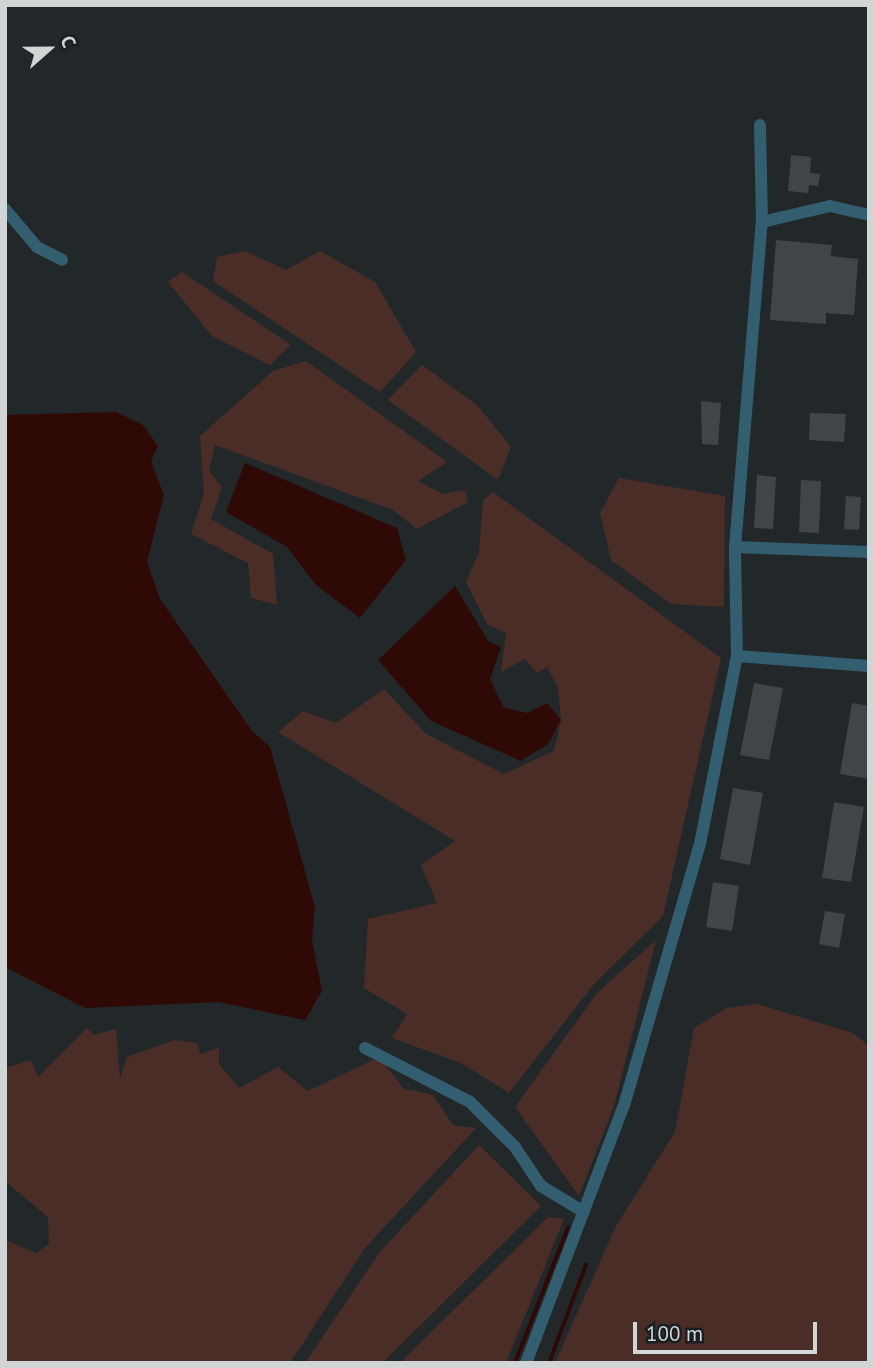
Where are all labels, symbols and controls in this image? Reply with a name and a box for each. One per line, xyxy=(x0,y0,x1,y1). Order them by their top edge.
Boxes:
north arrow xyxy=(14,14,84,84)
text: С xyxy=(55,32,82,51)
scale bar xyxy=(636,1308,820,1352)
text: 100 m xyxy=(646,1320,703,1347)

